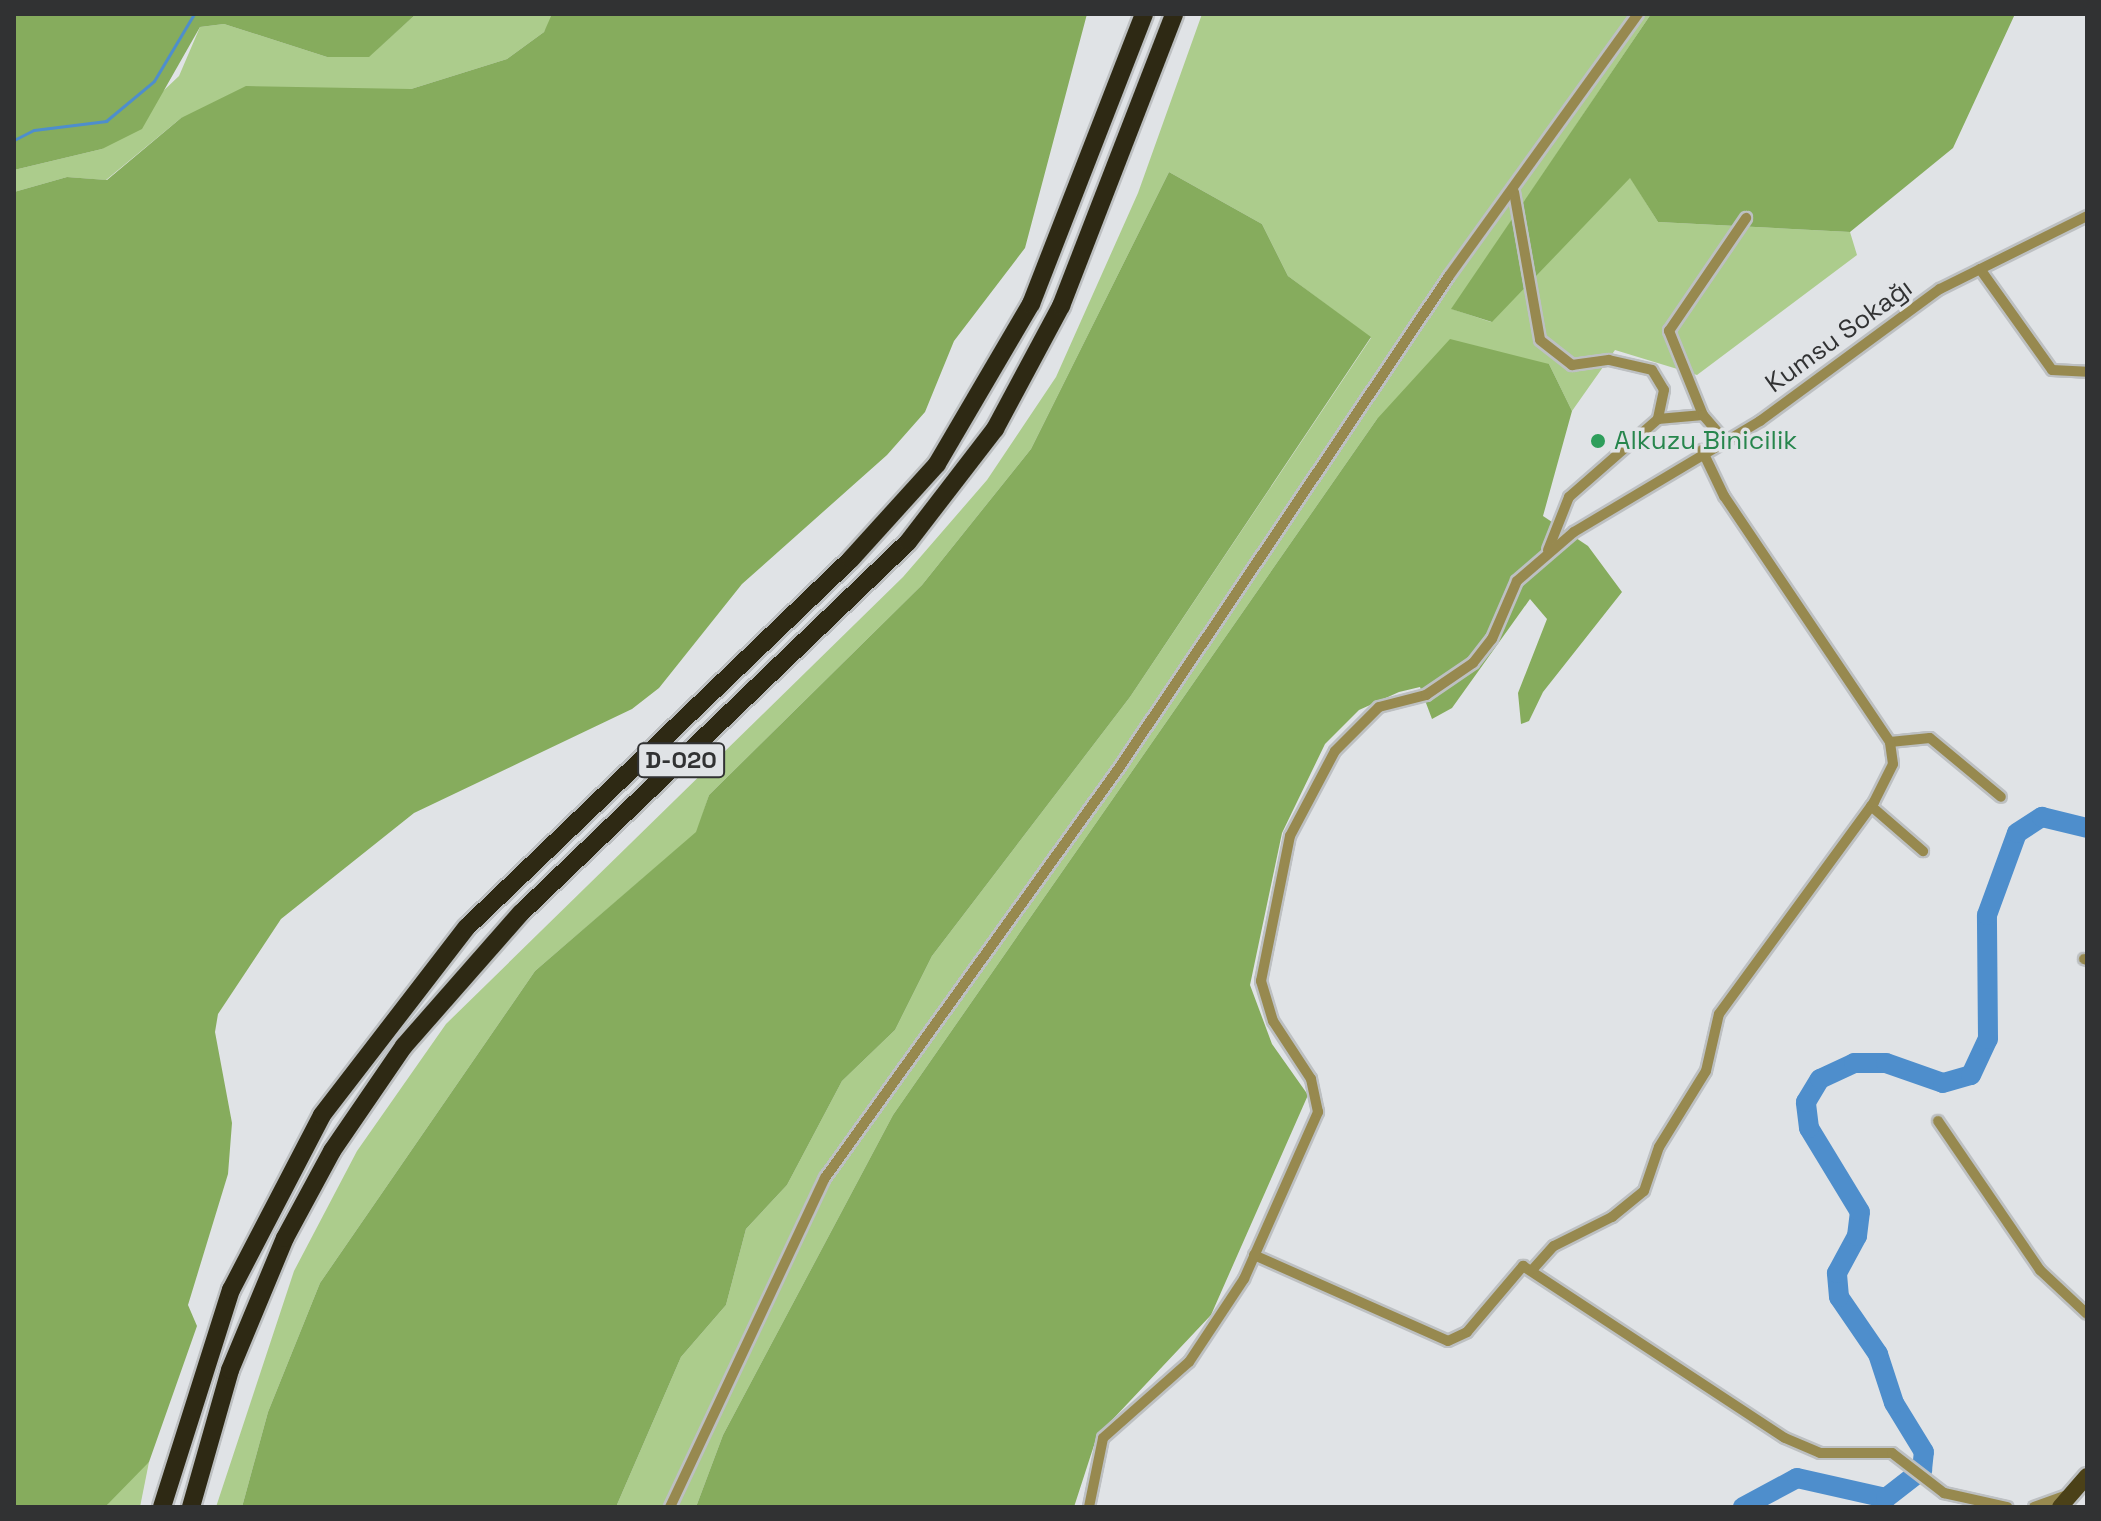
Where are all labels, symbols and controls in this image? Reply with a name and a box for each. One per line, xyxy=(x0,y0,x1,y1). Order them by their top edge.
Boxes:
street label: Kumsu Sokağı xyxy=(1760,272,1918,400)
place label: Alkuzu Binicilik xyxy=(1614,425,1797,457)
marker: Alkuzu Binicilik xyxy=(1589,432,1607,450)
road number: D-020 xyxy=(637,740,725,780)

